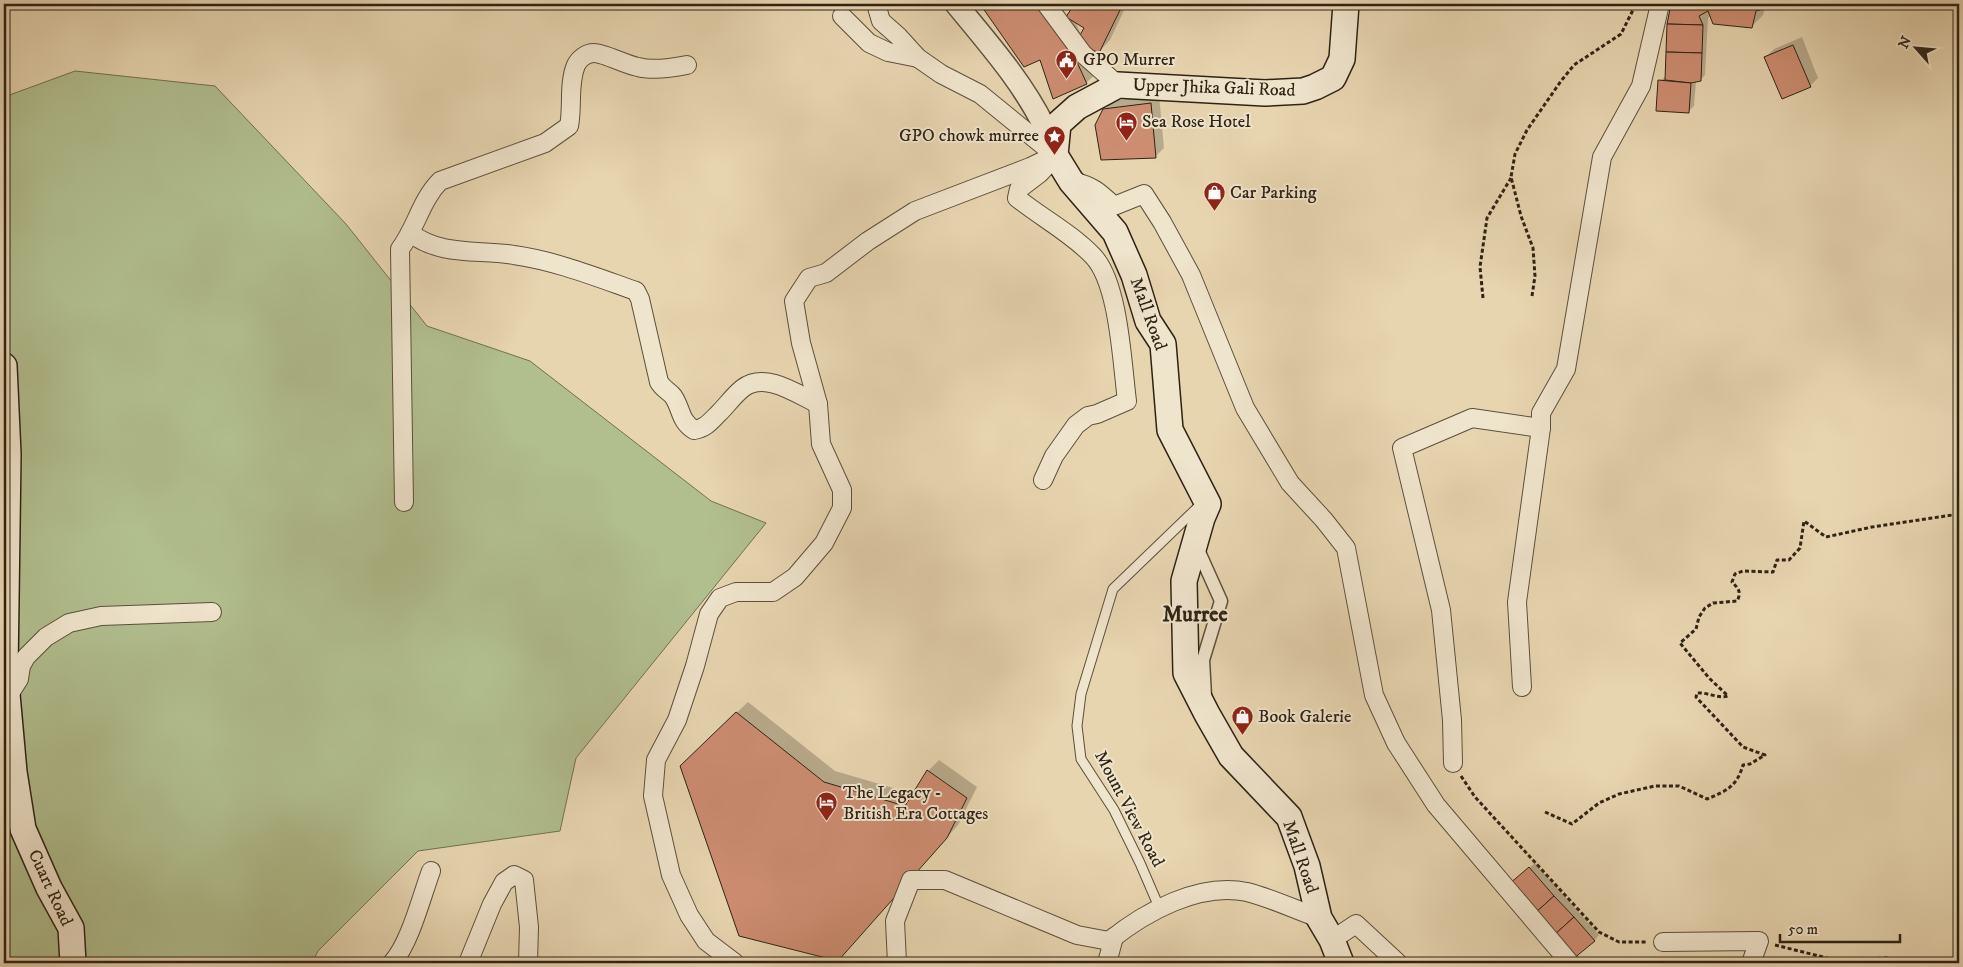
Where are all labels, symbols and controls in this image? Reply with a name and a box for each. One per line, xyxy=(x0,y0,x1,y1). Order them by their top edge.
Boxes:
north arrow xyxy=(1890,22,1940,72)
text: N xyxy=(1895,33,1916,52)
public building icon: GPO Murrer xyxy=(1055,48,1079,79)
place label: GPO Murrer xyxy=(1083,49,1175,71)
street label: Upper Jhika Gali Road xyxy=(1132,74,1296,102)
hotel icon: Sea Rose Hotel xyxy=(1114,110,1138,141)
place label: Sea Rose Hotel xyxy=(1142,111,1251,133)
place icon: GPO chowk murree xyxy=(1043,124,1067,155)
place label: GPO chowk murree xyxy=(899,125,1039,147)
shop icon: Car Parking xyxy=(1202,181,1226,212)
place label: Car Parking xyxy=(1230,182,1317,204)
street label: Mall Road xyxy=(1125,275,1171,354)
district label: Murree xyxy=(1163,601,1228,628)
shop icon: Book Galerie xyxy=(1230,705,1254,736)
place label: Book Galerie xyxy=(1258,706,1351,728)
street label: Mount View Road xyxy=(1089,747,1169,871)
place label: The Legacy - British Era Cottages xyxy=(843,782,988,825)
hotel icon: The Legacy - British Era Cottages xyxy=(815,791,839,822)
street label: Mall Road xyxy=(1277,817,1323,897)
street label: Cuart Road xyxy=(23,846,77,930)
scale bar xyxy=(1780,912,1900,944)
text: 50 m xyxy=(1788,920,1818,939)

